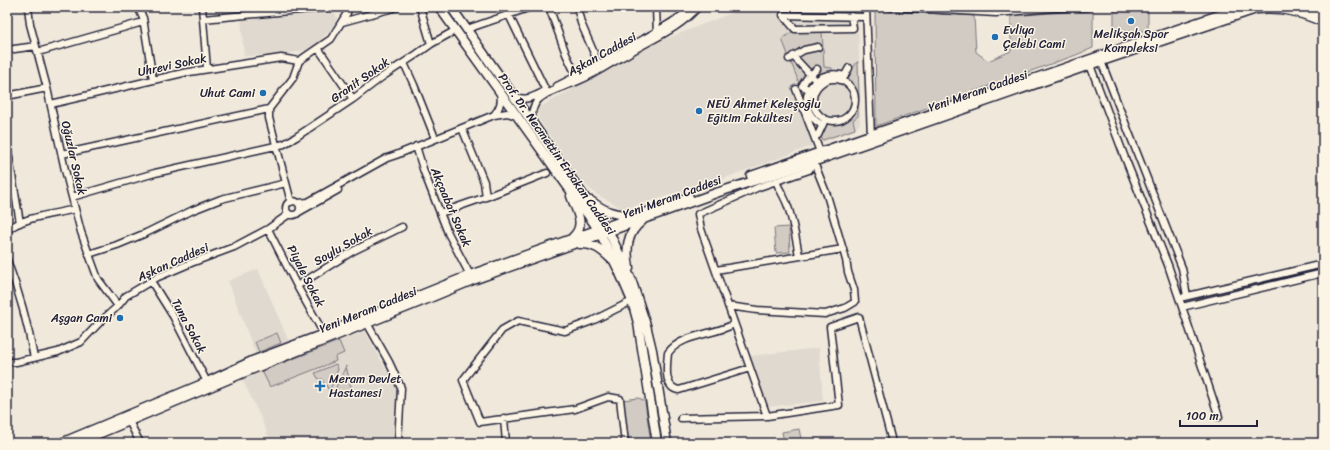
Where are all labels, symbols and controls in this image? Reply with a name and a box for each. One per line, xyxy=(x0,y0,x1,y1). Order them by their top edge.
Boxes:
marker: Melikşah Spor Kompleksi xyxy=(1126,16,1136,26)
place label: Evliya Çelebi Cami xyxy=(1003,19,1066,55)
place label: Melikşah Spor Kompleksi xyxy=(1094,23,1170,59)
street label: Aşkan Caddesi xyxy=(562,26,641,83)
marker: Evliya Çelebi Cami xyxy=(990,32,1000,42)
street label: Uhrevi Sokak xyxy=(136,47,209,83)
street label: Granit Sokak xyxy=(326,51,395,109)
street label: Yeni Meram Caddesi xyxy=(925,64,1031,118)
street label: Prof. Dr. Necmettin Erbakan Caddesi xyxy=(492,68,622,240)
place label: Uhut Cami xyxy=(200,82,256,104)
marker: Uhut Cami xyxy=(258,88,268,98)
place label: NEÜ Ahmet Keleşoğlu Eğitim Fakültesi xyxy=(707,93,821,129)
marker: NEÜ Ahmet Keleşoğlu Eğitim Fakültesi xyxy=(694,106,704,116)
street label: Oğuzlar Sokak xyxy=(55,119,93,198)
street label: Akçaabat Sokak xyxy=(424,163,478,251)
street label: Yeni Meram Caddesi xyxy=(620,169,725,225)
street label: Soylu Sokak xyxy=(309,220,377,272)
street label: Aşkan Caddesi xyxy=(133,236,213,288)
street label: Piyale Sokak xyxy=(281,241,331,312)
street label: Yeni Meram Caddesi xyxy=(316,280,421,340)
street label: Tuna Sokak xyxy=(165,294,213,358)
place label: Aşgan Cami xyxy=(50,307,113,329)
marker: Aşgan Cami xyxy=(115,313,125,323)
place label: Meram Devlet Hastanesi xyxy=(329,368,402,404)
marker: Meram Devlet Hastanesi xyxy=(314,380,326,392)
scale bar xyxy=(1180,402,1257,428)
text: 100 m xyxy=(1186,405,1219,427)

